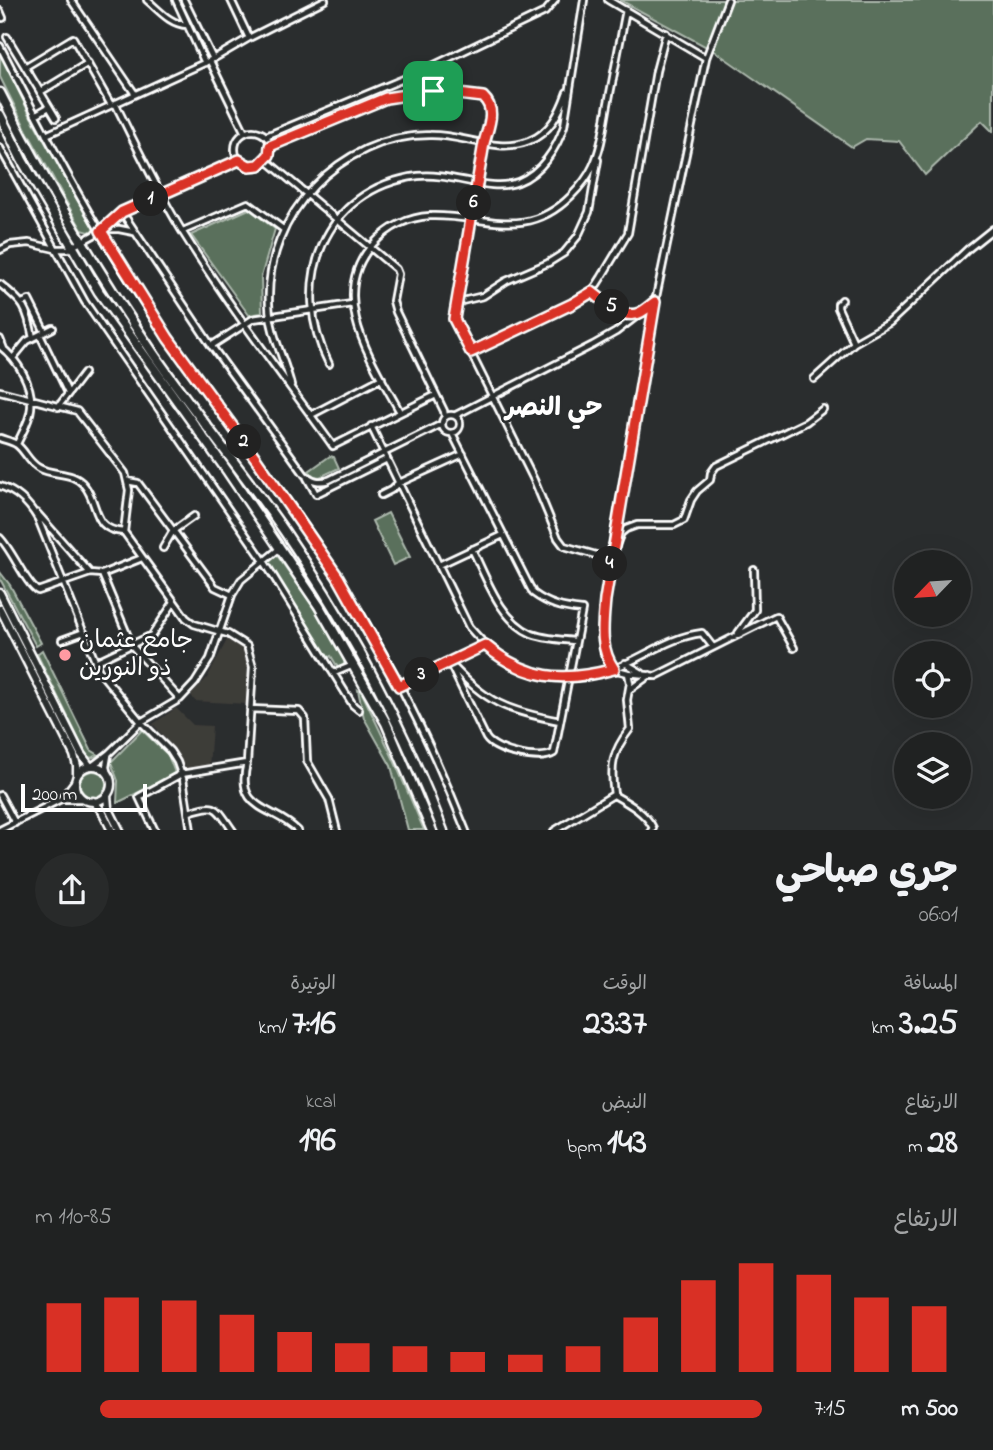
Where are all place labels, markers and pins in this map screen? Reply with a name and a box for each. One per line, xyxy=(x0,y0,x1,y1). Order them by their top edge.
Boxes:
pin xyxy=(403,61,463,121)
pin: 1 xyxy=(134,182,168,216)
pin: 6 xyxy=(456,186,491,220)
pin: 5 xyxy=(594,290,630,324)
pin: 2 xyxy=(226,424,262,460)
pin: 4 xyxy=(592,546,628,582)
place label: جامع عثمان ذو النورين xyxy=(79,624,193,687)
marker: جامع عثمان ذو النورين xyxy=(57,647,73,663)
pin: 3 xyxy=(404,658,440,692)

